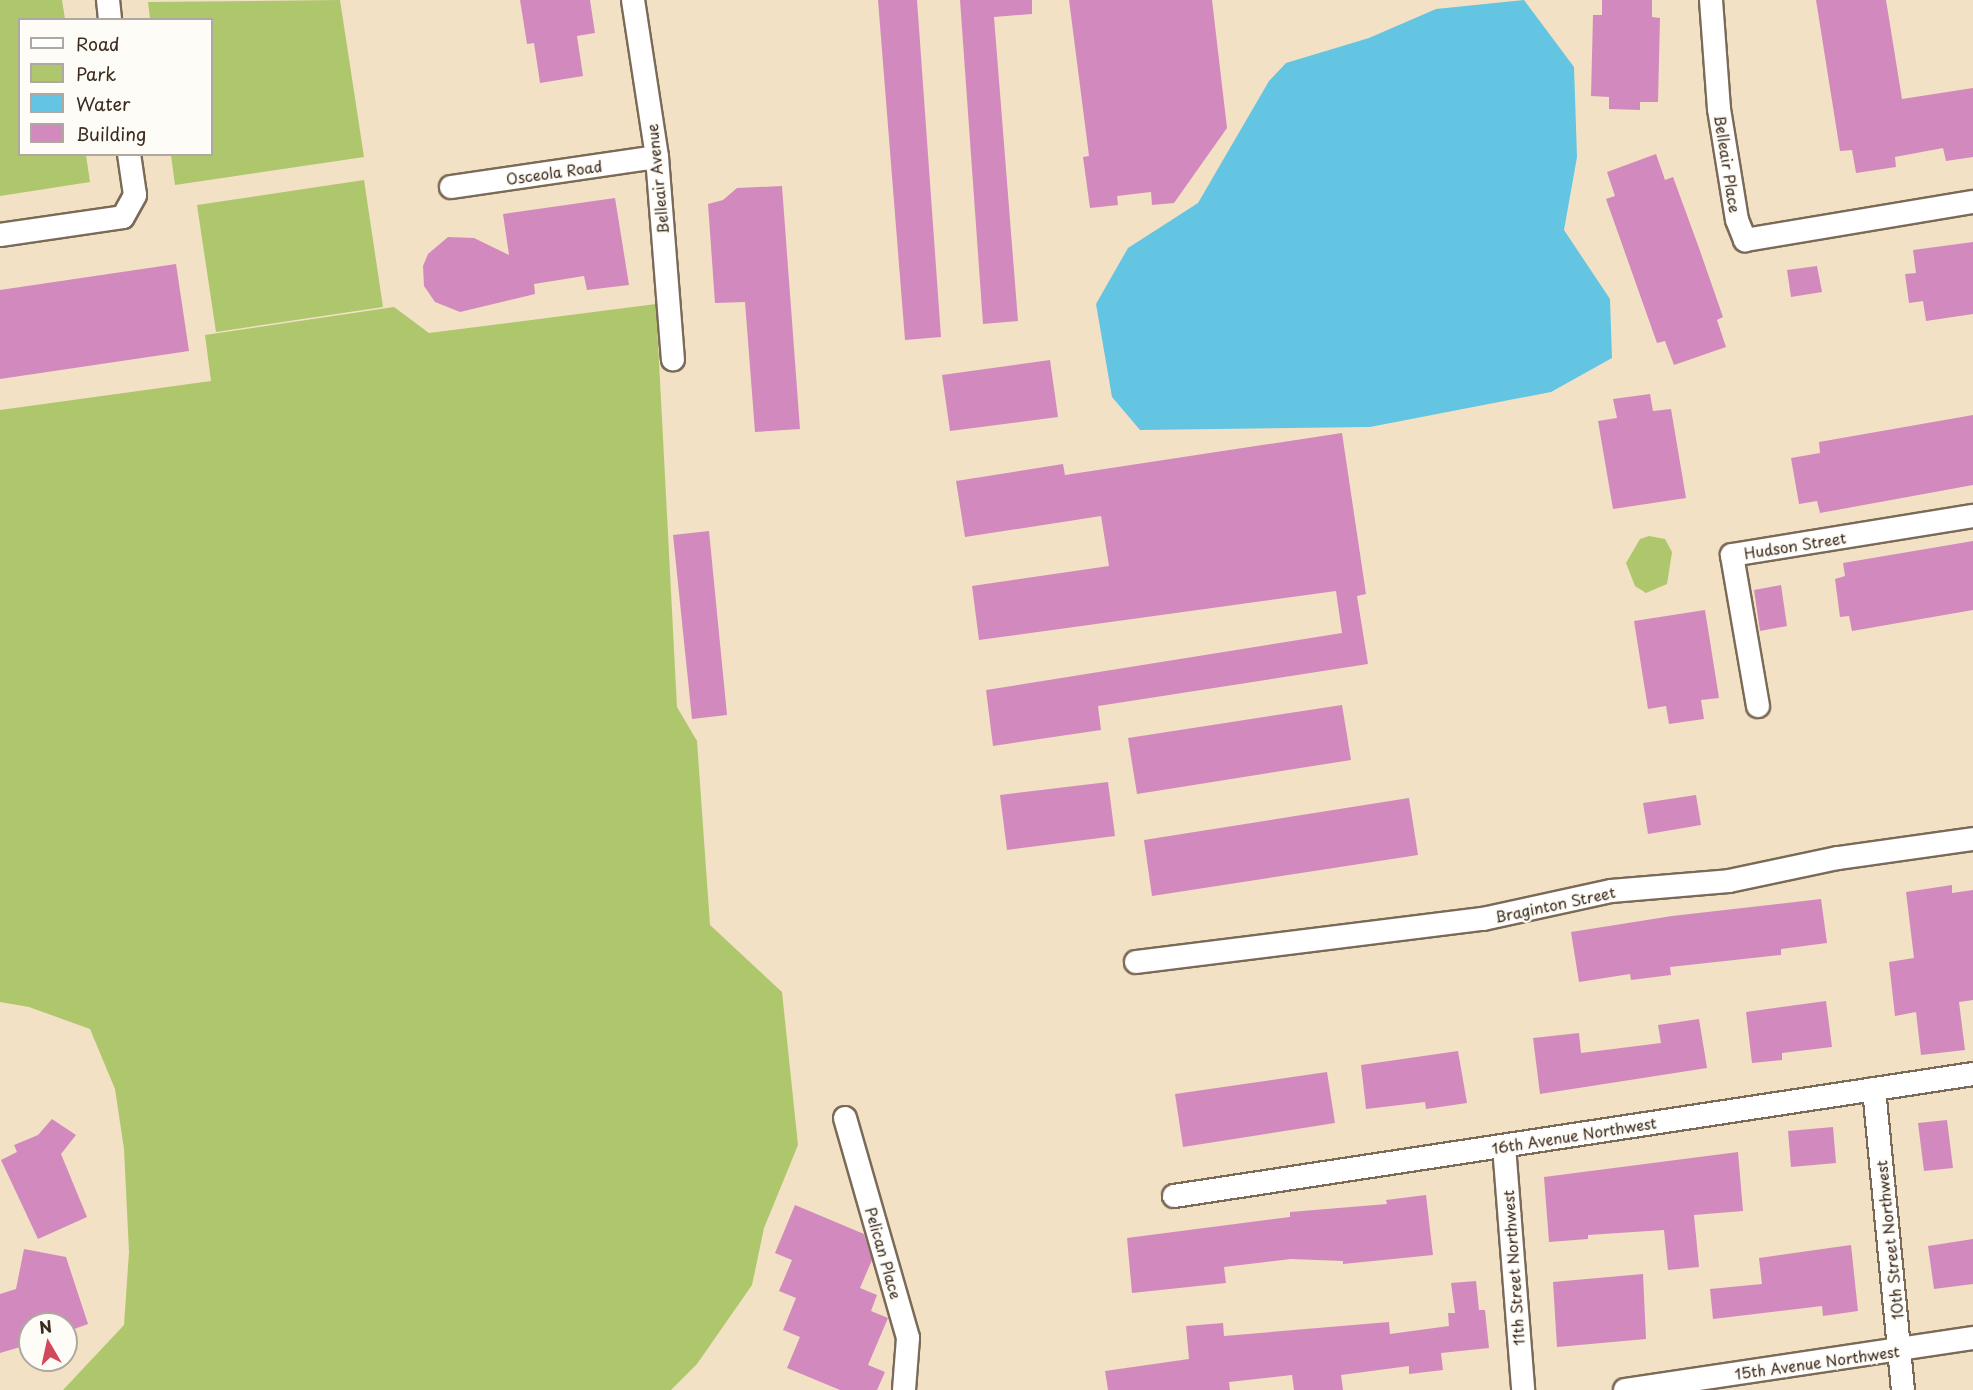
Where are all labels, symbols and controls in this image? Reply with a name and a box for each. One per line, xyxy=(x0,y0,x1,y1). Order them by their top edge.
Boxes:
legend xyxy=(18,18,213,156)
text: Road xyxy=(76,30,120,57)
text: Park xyxy=(76,60,116,87)
text: Water xyxy=(76,90,130,117)
street label: Belleair Place xyxy=(1711,114,1745,214)
text: Building xyxy=(76,120,146,147)
street label: Belleair Avenue xyxy=(642,123,672,235)
street label: Osceola Road xyxy=(504,156,604,188)
street label: Hudson Street xyxy=(1743,528,1847,562)
street label: Braginton Street xyxy=(1493,883,1617,925)
street label: 16th Avenue Northwest xyxy=(1490,1113,1658,1157)
street label: 10th Street Northwest xyxy=(1872,1159,1906,1321)
street label: 11th Street Northwest xyxy=(1499,1189,1527,1347)
street label: Pelican Place xyxy=(862,1205,906,1301)
north arrow xyxy=(18,1312,78,1372)
text: N xyxy=(37,1313,54,1339)
street label: 15th Avenue Northwest xyxy=(1733,1342,1901,1382)

